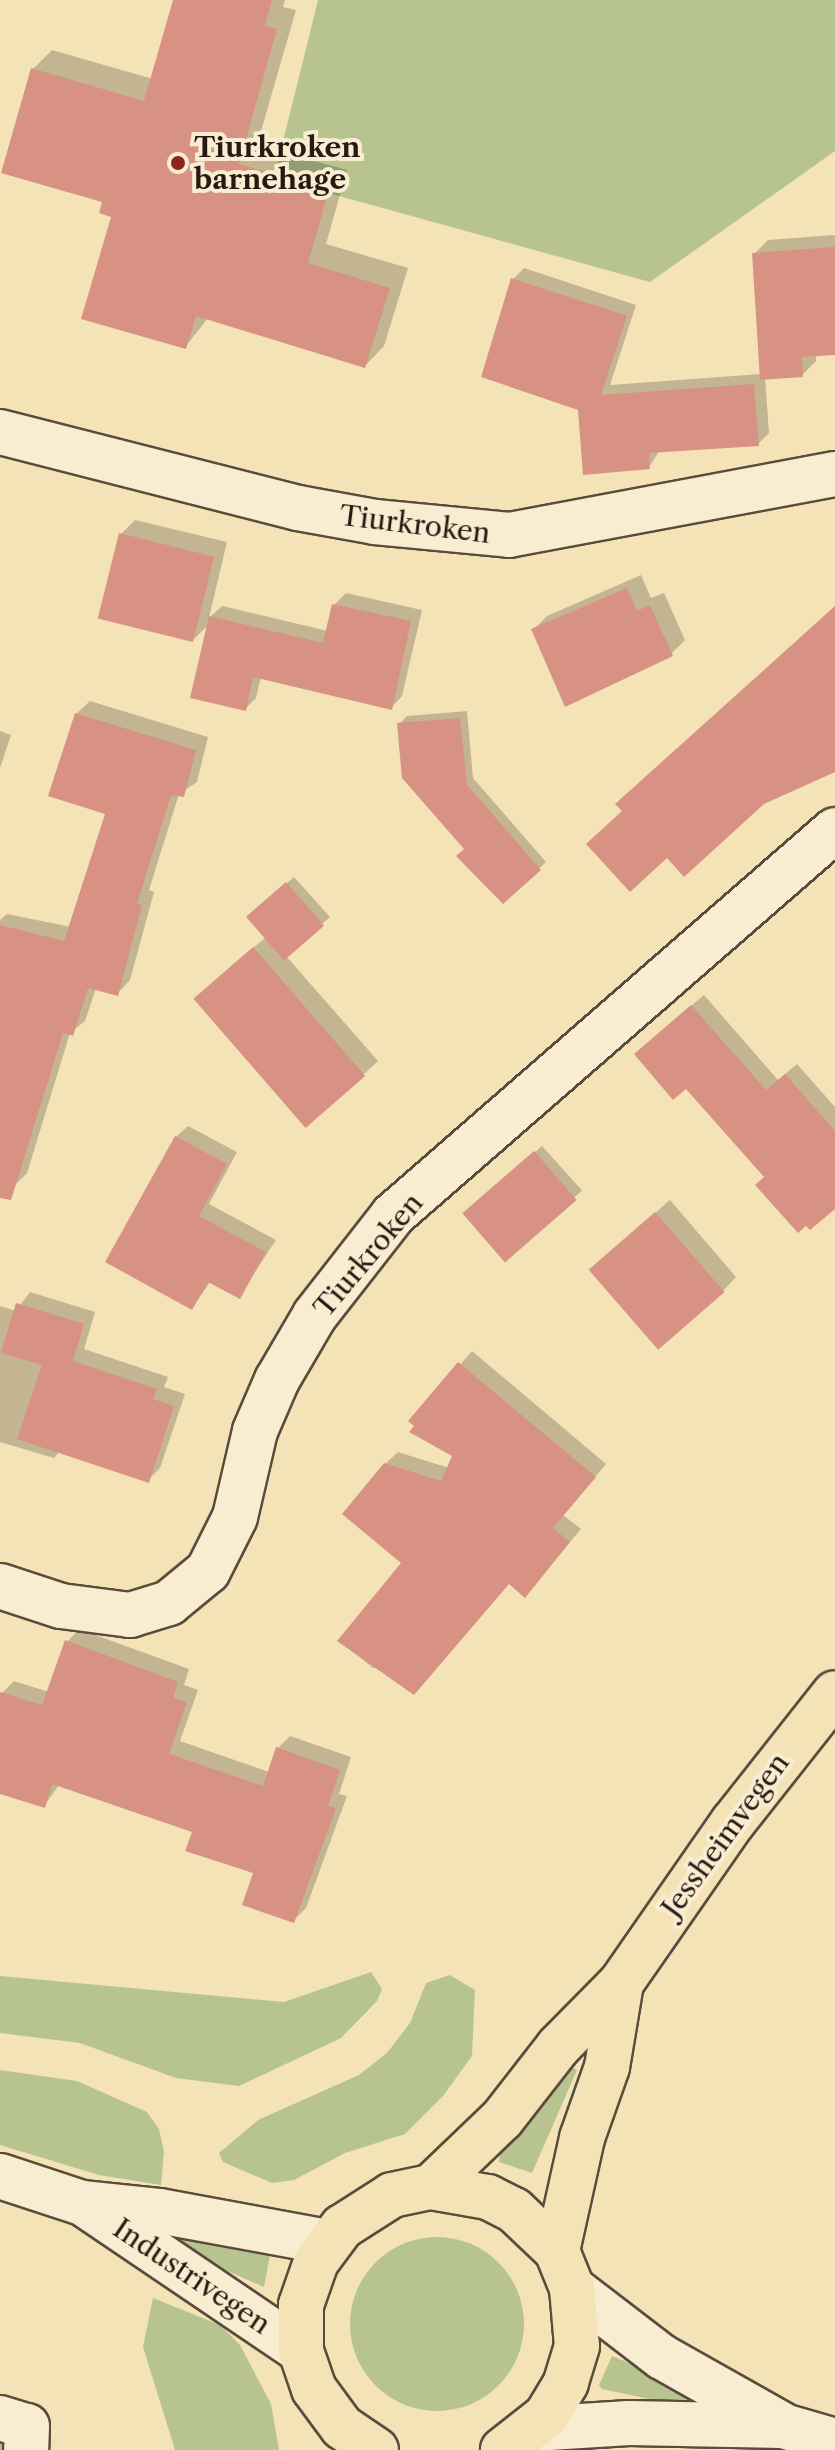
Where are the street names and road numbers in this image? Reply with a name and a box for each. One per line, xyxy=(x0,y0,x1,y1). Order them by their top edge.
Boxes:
street label: Tiurkroken xyxy=(338,498,492,550)
street label: Tiurkroken xyxy=(307,1186,429,1324)
street label: Jessheimvegen xyxy=(654,1746,796,1924)
street label: Industrivegen xyxy=(107,2211,277,2341)

